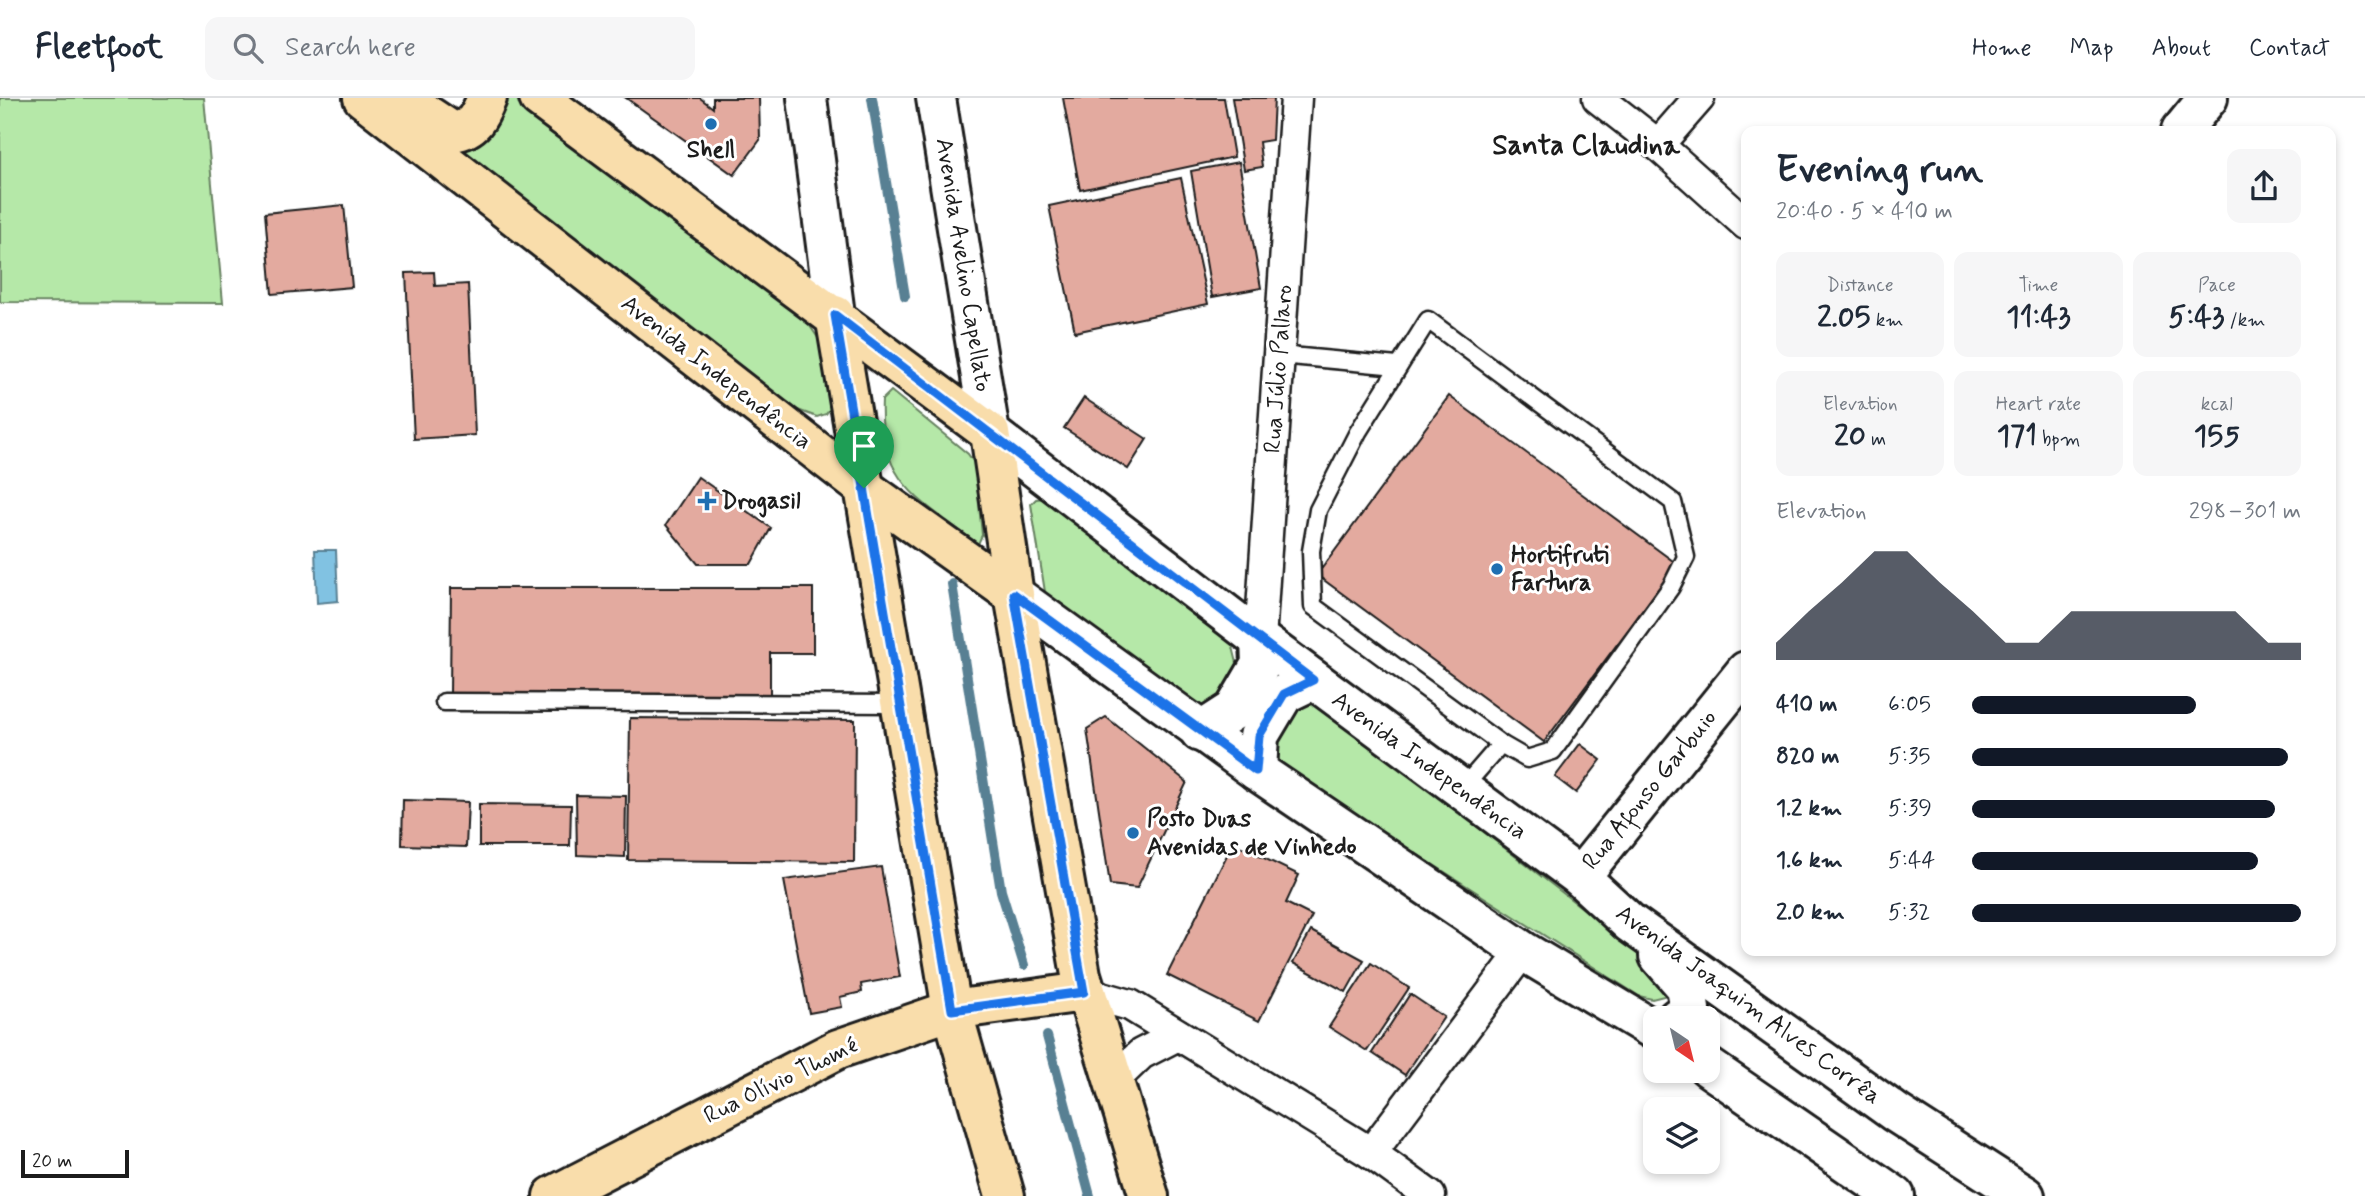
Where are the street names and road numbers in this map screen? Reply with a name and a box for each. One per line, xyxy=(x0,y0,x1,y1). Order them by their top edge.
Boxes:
street label: Avenida Avelino Capellato xyxy=(928,136,998,394)
street label: Rua Júlio Pallaro xyxy=(1258,284,1300,454)
street label: Avenida Independência xyxy=(614,289,818,457)
street label: Avenida Independência xyxy=(1325,685,1533,847)
street label: Rua Afonso Garbuio xyxy=(1576,703,1726,878)
street label: Avenida Joaquim Alves Corrêa xyxy=(1609,898,1887,1112)
street label: Rua Olívio Thomé xyxy=(699,1030,863,1132)

